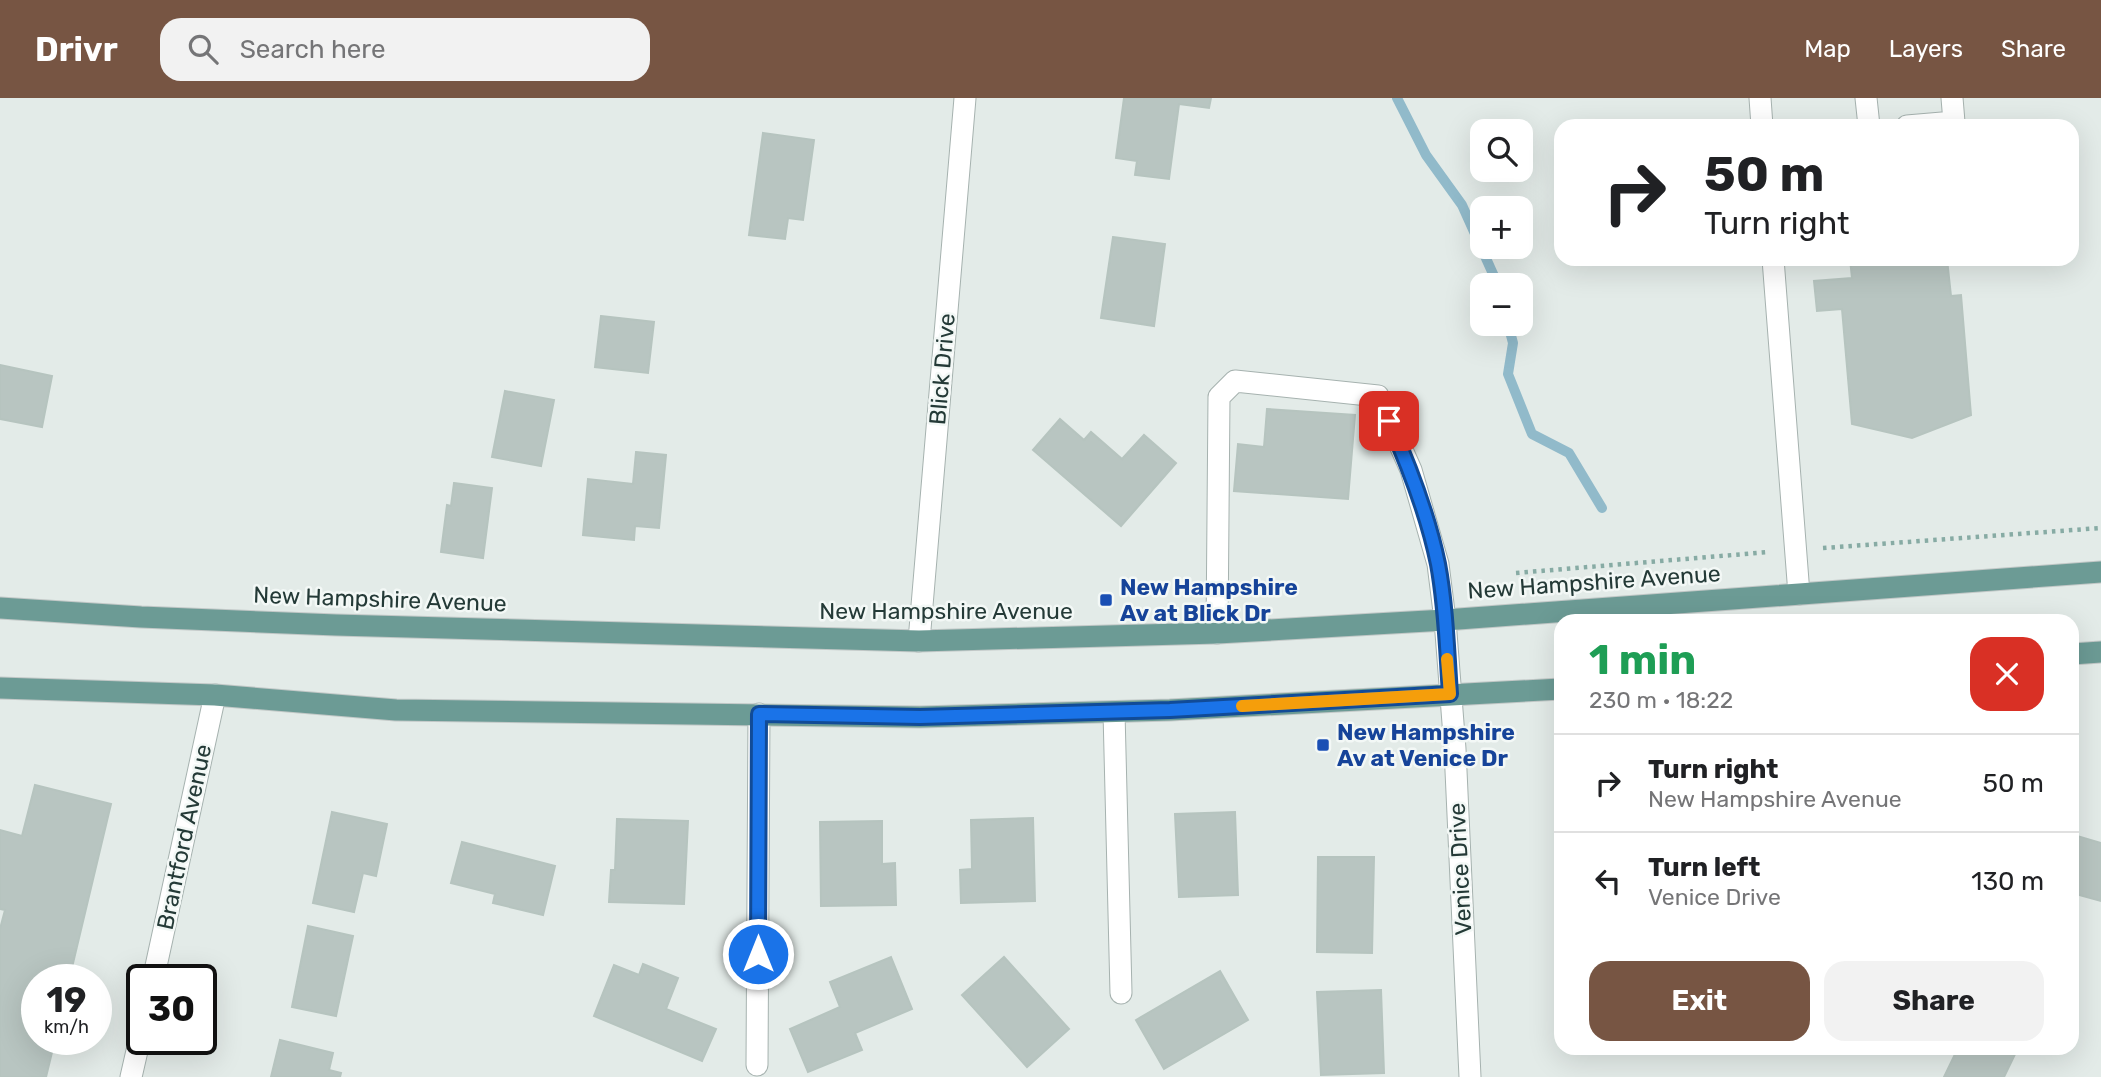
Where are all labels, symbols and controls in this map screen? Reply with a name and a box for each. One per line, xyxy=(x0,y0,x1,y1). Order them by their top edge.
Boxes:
search box xyxy=(160,18,650,81)
text: Drivr xyxy=(35,30,118,69)
icon: search xyxy=(184,30,222,68)
text: Search here xyxy=(240,34,386,65)
text: Map xyxy=(1804,35,1851,63)
text: Layers xyxy=(1889,35,1963,63)
text: Share xyxy=(2001,35,2066,63)
map controls xyxy=(1470,119,1533,336)
button: search xyxy=(1470,119,1533,182)
text: 50 m xyxy=(1704,145,1824,203)
icon: right xyxy=(1589,147,1680,238)
button: + xyxy=(1470,196,1533,259)
text: Turn right xyxy=(1704,204,1849,242)
button: − xyxy=(1470,273,1533,336)
street label: Blick Drive xyxy=(923,312,961,426)
pin xyxy=(1359,391,1419,451)
icon: arrive xyxy=(1370,402,1408,440)
street label: New Hampshire Avenue xyxy=(1466,559,1722,605)
place label: New Hampshire Av at Blick Dr xyxy=(1120,573,1298,627)
street label: New Hampshire Avenue xyxy=(253,581,507,617)
marker: New Hampshire Av at Blick Dr xyxy=(1098,592,1114,608)
street label: New Hampshire Avenue xyxy=(819,597,1073,625)
text: 1 min xyxy=(1589,635,1696,685)
button: close xyxy=(1970,637,2044,711)
text: 230 m · 18:22 xyxy=(1589,686,1733,714)
place label: New Hampshire Av at Venice Dr xyxy=(1337,718,1515,772)
marker: New Hampshire Av at Venice Dr xyxy=(1315,737,1331,753)
street label: Brantford Avenue xyxy=(151,742,217,932)
text: Turn right xyxy=(1648,754,1778,785)
icon: right xyxy=(1589,764,1627,802)
text: 50 m xyxy=(1983,768,2044,799)
text: New Hampshire Avenue xyxy=(1648,785,1902,813)
street label: Venice Drive xyxy=(1443,802,1477,936)
text: Turn left xyxy=(1648,852,1760,883)
icon: left xyxy=(1589,862,1627,900)
text: 130 m xyxy=(1971,866,2044,897)
text: Venice Drive xyxy=(1648,883,1781,911)
position arrow xyxy=(721,917,795,991)
button: Exit xyxy=(1589,961,1810,1041)
button: Share xyxy=(1824,961,2044,1041)
speed limit sign: 30 xyxy=(126,964,217,1055)
text: 19 xyxy=(47,979,86,1021)
text: km/h xyxy=(44,1016,89,1038)

